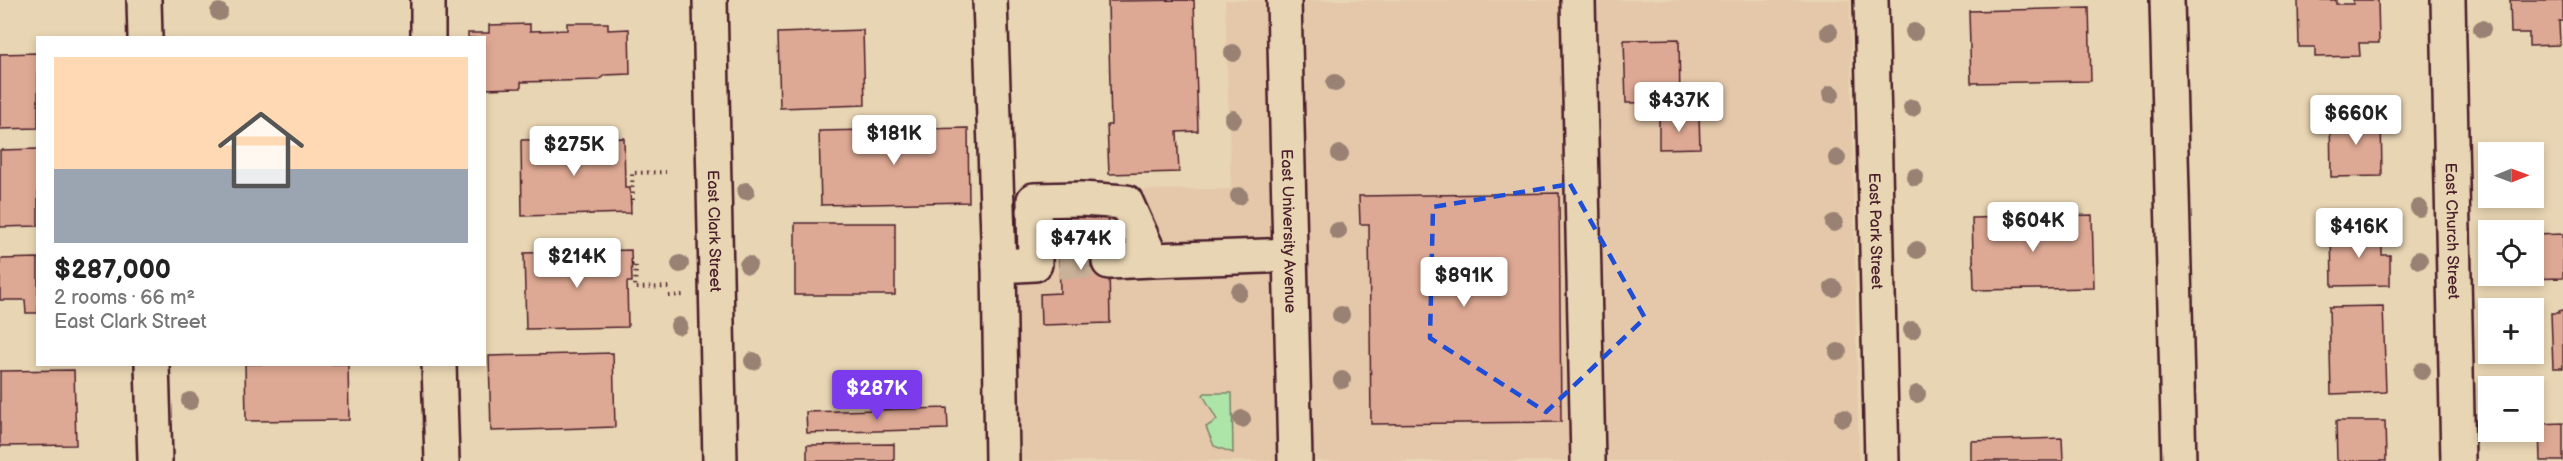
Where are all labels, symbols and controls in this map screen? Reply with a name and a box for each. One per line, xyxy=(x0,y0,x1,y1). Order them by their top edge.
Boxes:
pin: $437K xyxy=(1637,82,1721,133)
text: $437K xyxy=(1648,89,1710,113)
pin: $660K xyxy=(2314,95,2398,146)
icon: home xyxy=(207,96,315,204)
text: $660K xyxy=(2324,102,2388,126)
pin: $181K xyxy=(852,115,936,166)
text: $181K xyxy=(866,122,922,146)
pin: $275K xyxy=(532,126,616,177)
text: $275K xyxy=(544,133,604,157)
north arrow xyxy=(2478,142,2544,208)
map controls xyxy=(2478,142,2544,442)
street label: East University Avenue xyxy=(1277,149,1299,314)
street label: East Church Street xyxy=(2441,162,2462,300)
street label: East Clark Street xyxy=(703,170,724,292)
street label: East Park Street xyxy=(1864,172,1886,290)
pin: $604K xyxy=(1991,202,2075,253)
pin: $416K xyxy=(2317,208,2401,259)
text: $604K xyxy=(2001,209,2065,233)
text: $416K xyxy=(2330,215,2388,239)
pin: $474K xyxy=(1039,220,1123,271)
button: locate xyxy=(2478,220,2544,286)
text: $474K xyxy=(1050,227,1112,251)
pin: $214K xyxy=(535,238,619,289)
text: $214K xyxy=(548,245,606,269)
text: $287,000 xyxy=(54,255,171,286)
pin: $891K xyxy=(1422,257,1506,308)
text: $891K xyxy=(1435,264,1493,288)
text: 2 rooms · 66 m² xyxy=(54,286,195,310)
button: + xyxy=(2478,298,2544,364)
text: East Clark Street xyxy=(54,310,207,334)
pin: $287K xyxy=(835,370,919,421)
button: − xyxy=(2478,376,2544,442)
text: $287K xyxy=(846,377,908,401)

